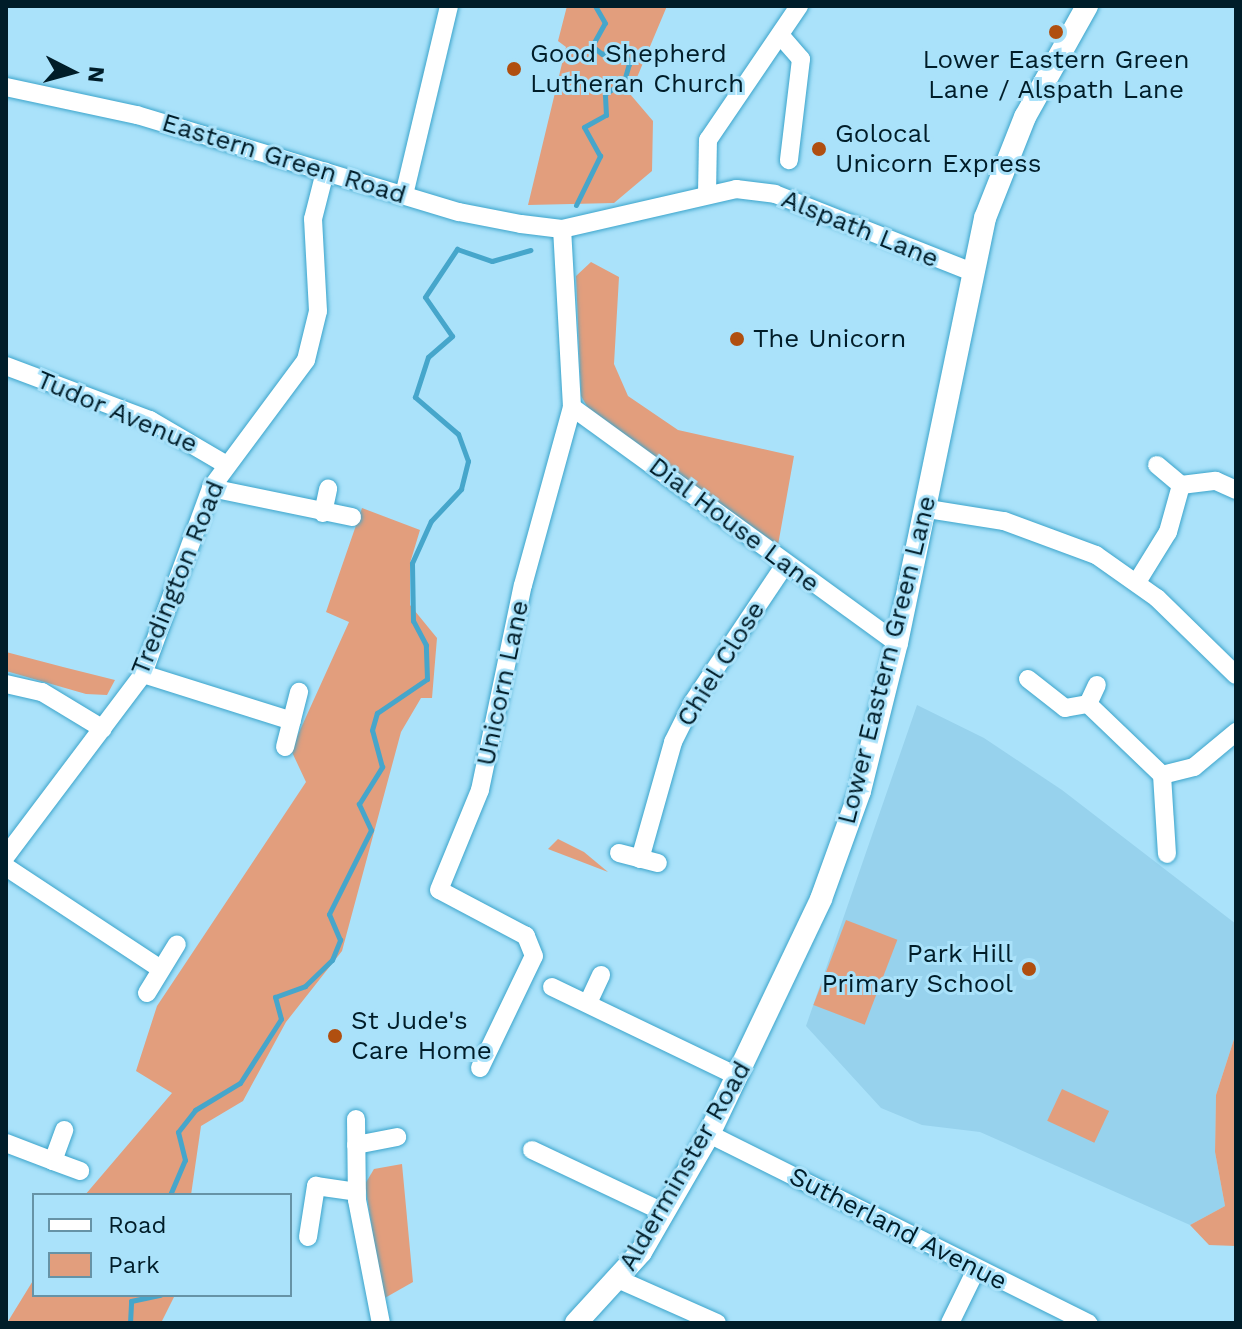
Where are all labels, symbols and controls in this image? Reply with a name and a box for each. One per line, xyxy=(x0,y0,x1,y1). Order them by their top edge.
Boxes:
marker: Lower Eastern Green Lane / Alspath Lane xyxy=(1047,23,1065,41)
north arrow xyxy=(32,32,112,112)
place label: Good Shepherd Lutheran Church xyxy=(530,38,744,100)
place label: Lower Eastern Green Lane / Alspath Lane xyxy=(922,44,1190,106)
marker: Good Shepherd Lutheran Church xyxy=(505,60,523,78)
text: N xyxy=(83,65,110,84)
street label: Eastern Green Road xyxy=(158,107,410,211)
place label: Golocal Unicorn Express xyxy=(835,118,1041,180)
marker: Golocal Unicorn Express xyxy=(810,140,828,158)
street label: Alspath Lane xyxy=(777,183,943,275)
place label: The Unicorn xyxy=(753,323,906,355)
marker: The Unicorn xyxy=(728,330,746,348)
street label: Tudor Avenue xyxy=(31,364,203,460)
street label: Dial House Lane xyxy=(642,450,826,600)
street label: Tredington Road xyxy=(125,476,231,680)
street label: Lower Eastern Green Lane xyxy=(831,492,943,828)
street label: Chiel Close xyxy=(670,595,772,733)
street label: Unicorn Lane xyxy=(470,597,536,769)
place label: Park Hill Primary School xyxy=(821,938,1013,1000)
marker: Park Hill Primary School xyxy=(1020,960,1038,978)
place label: St Jude's Care Home xyxy=(351,1005,492,1066)
marker: St Jude's Care Home xyxy=(326,1027,344,1045)
street label: Alderminster Road xyxy=(612,1055,758,1277)
street label: Sutherland Avenue xyxy=(784,1160,1012,1298)
legend xyxy=(32,1193,292,1297)
text: Road xyxy=(108,1211,167,1239)
text: Park xyxy=(108,1251,160,1279)

